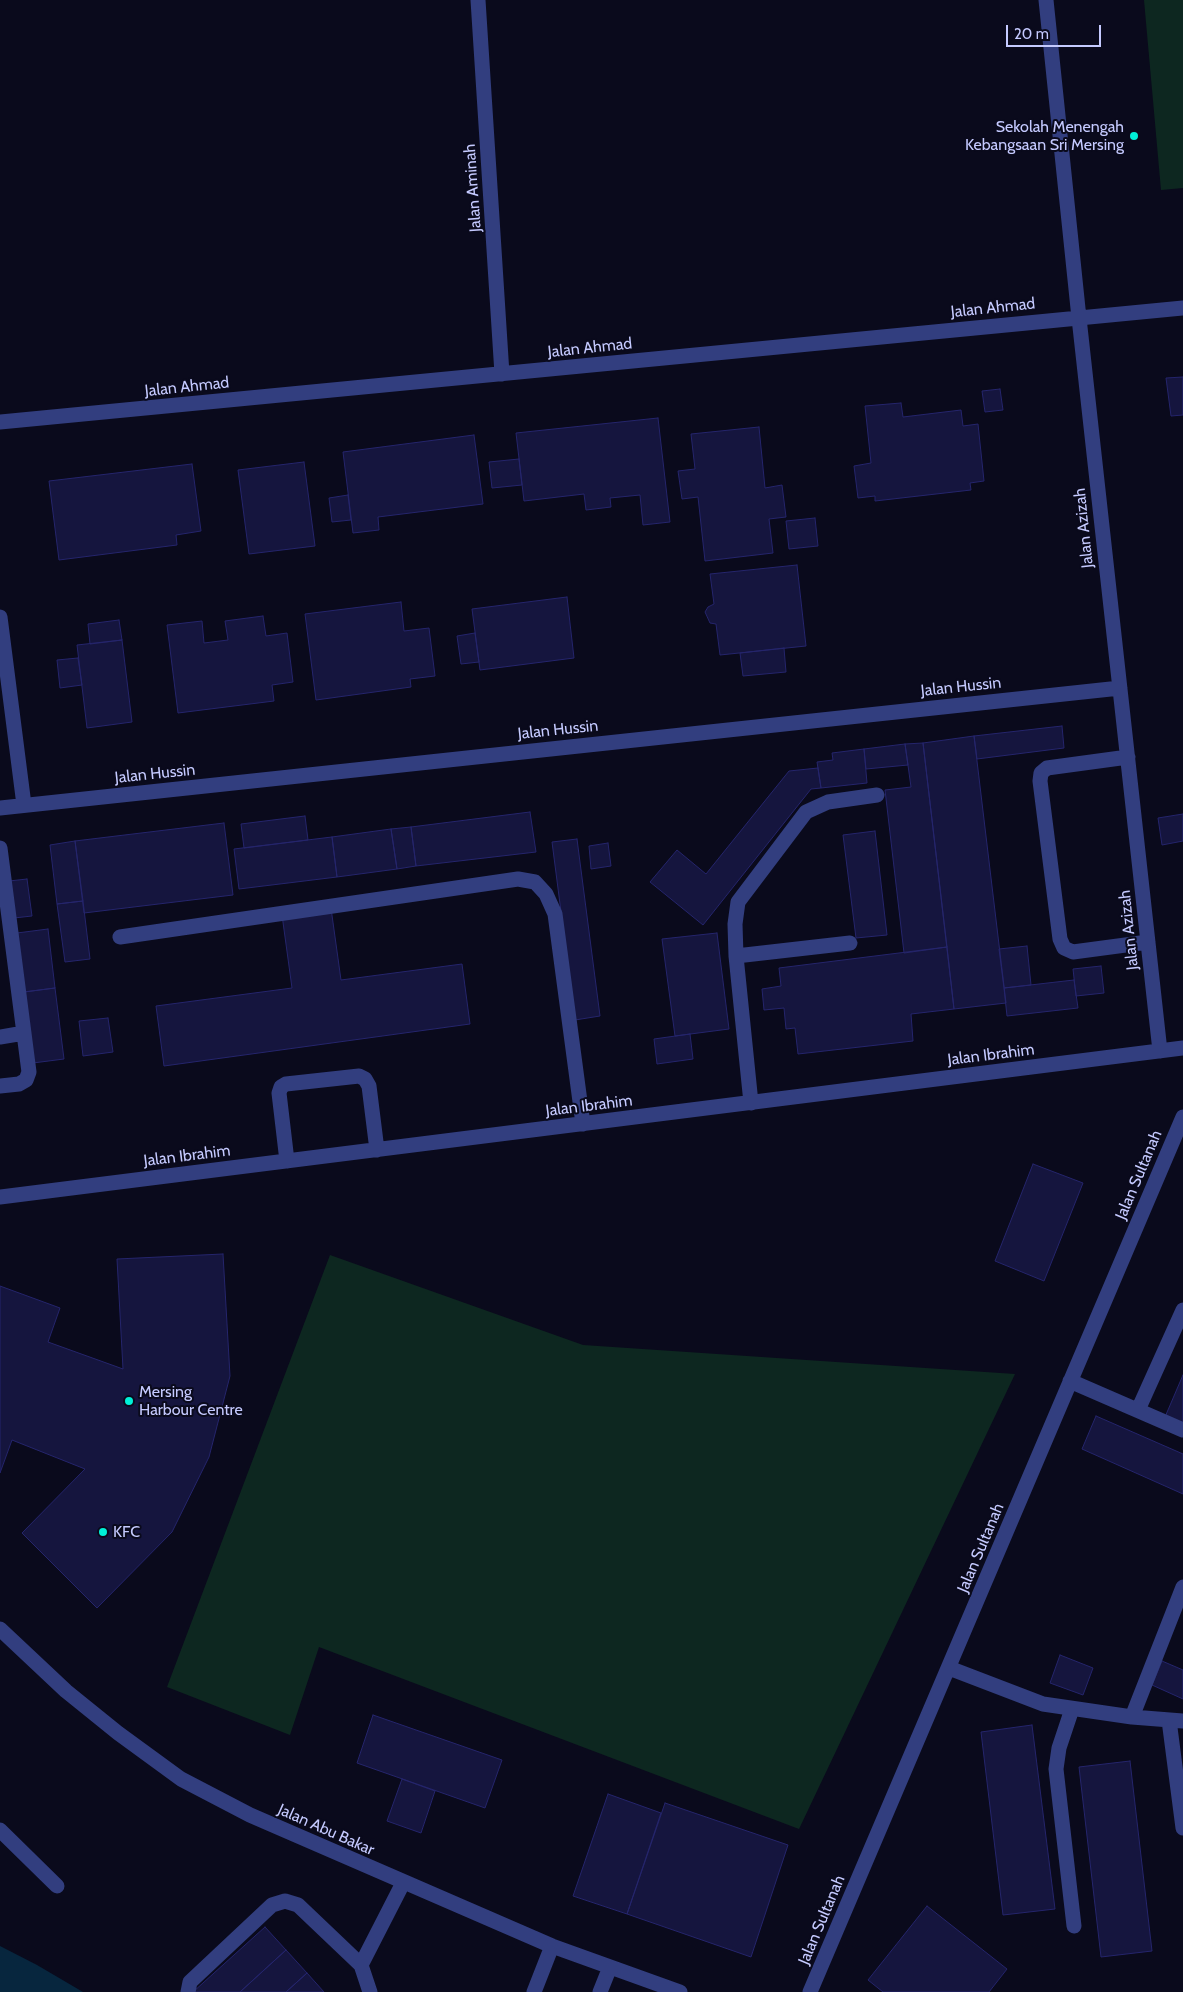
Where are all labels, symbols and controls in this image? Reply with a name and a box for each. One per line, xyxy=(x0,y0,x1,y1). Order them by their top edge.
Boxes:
scale bar xyxy=(1008,15,1103,47)
text: 20 m xyxy=(1014,25,1049,43)
place label: Sekolah Menengah Kebangsaan Sri Mersing xyxy=(965,117,1124,155)
marker: Sekolah Menengah Kebangsaan Sri Mersing xyxy=(1128,130,1140,142)
street label: Jalan Aminah xyxy=(460,143,486,233)
street label: Jalan Ahmad xyxy=(950,294,1036,322)
street label: Jalan Ahmad xyxy=(547,334,633,362)
street label: Jalan Ahmad xyxy=(144,373,230,401)
street label: Jalan Azizah xyxy=(1070,487,1098,569)
street label: Jalan Hussin xyxy=(920,673,1002,701)
street label: Jalan Hussin xyxy=(517,716,599,744)
street label: Jalan Hussin xyxy=(114,760,196,788)
street label: Jalan Azizah xyxy=(1115,889,1143,971)
street label: Jalan Ibrahim xyxy=(947,1040,1035,1070)
street label: Jalan Ibrahim xyxy=(545,1091,633,1121)
street label: Jalan Sultanah xyxy=(1112,1127,1166,1223)
street label: Jalan Ibrahim xyxy=(143,1141,231,1171)
place label: Mersing Harbour Centre xyxy=(139,1382,243,1420)
marker: Mersing Harbour Centre xyxy=(123,1395,135,1407)
street label: Jalan Sultanah xyxy=(954,1500,1008,1596)
place label: KFC xyxy=(113,1522,140,1542)
marker: KFC xyxy=(97,1526,109,1538)
street label: Jalan Abu Bakar xyxy=(275,1800,377,1860)
street label: Jalan Sultanah xyxy=(795,1872,849,1968)

